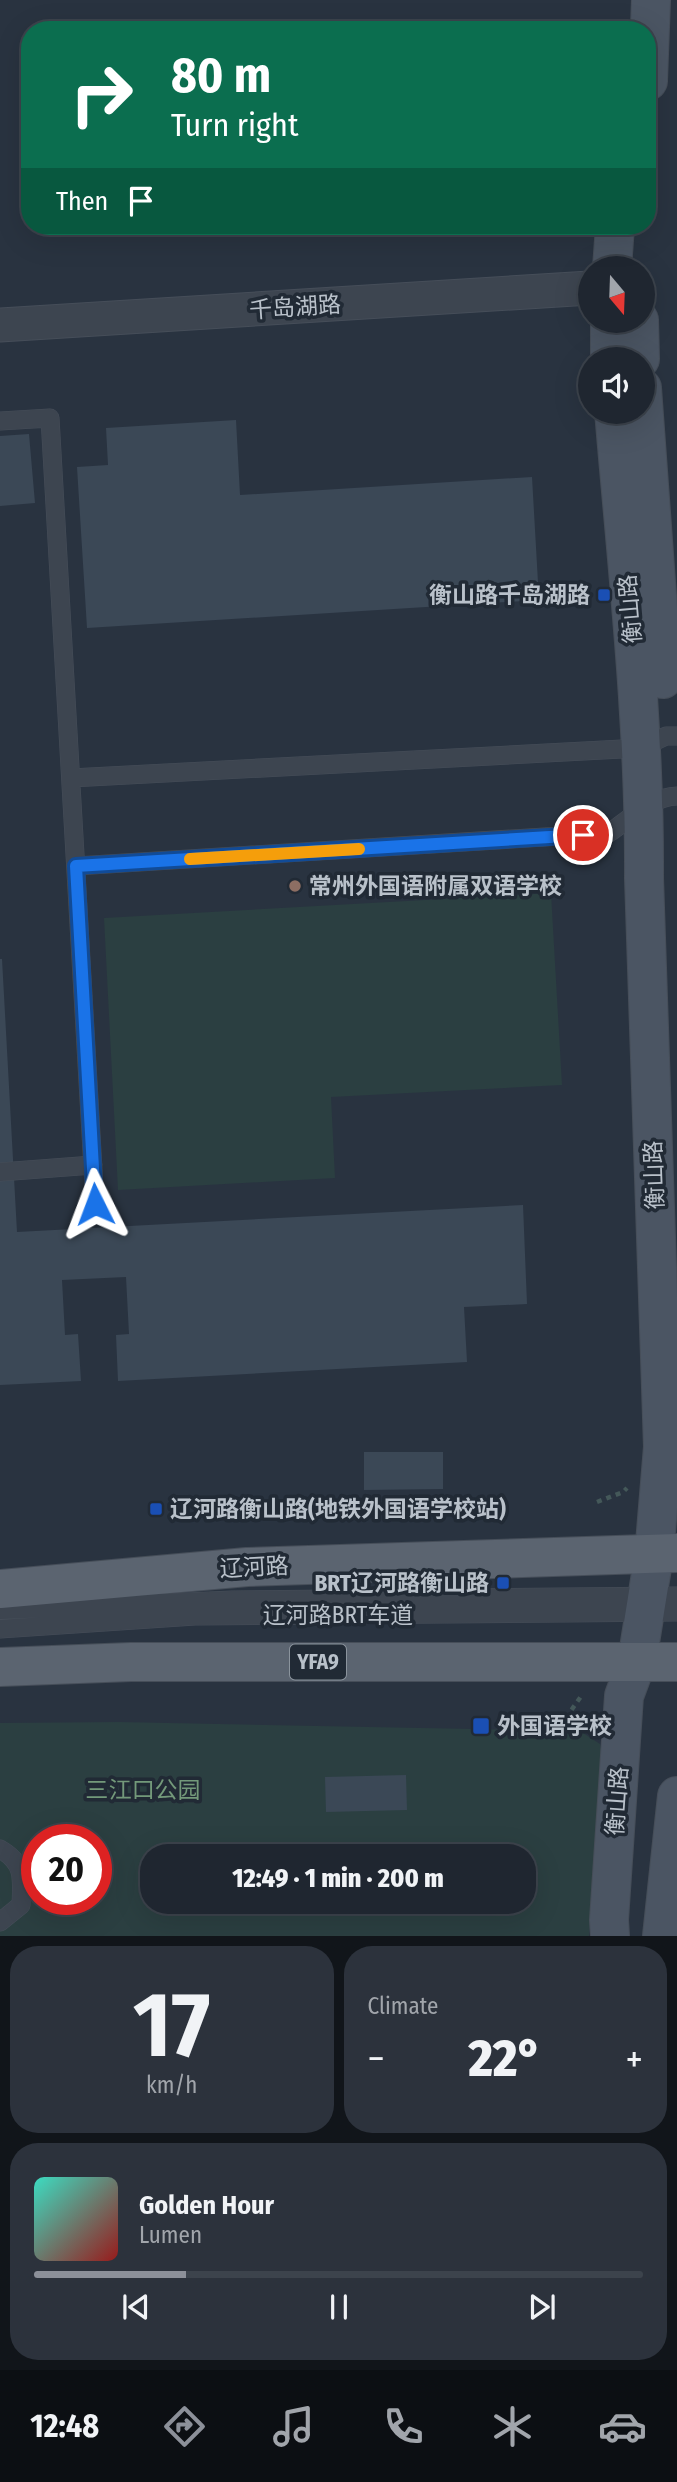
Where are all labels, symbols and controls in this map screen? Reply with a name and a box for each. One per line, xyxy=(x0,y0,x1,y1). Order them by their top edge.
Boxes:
text: 80 m xyxy=(171,46,271,105)
icon: right xyxy=(56,49,147,140)
text: Turn right xyxy=(171,106,298,144)
icon: arrive xyxy=(122,182,160,220)
text: Then xyxy=(56,186,108,217)
north arrow xyxy=(578,256,654,332)
map controls xyxy=(578,256,655,424)
street label: 千岛湖路 xyxy=(248,290,342,324)
button: sound xyxy=(578,347,655,424)
street label: 衡山路 xyxy=(613,573,647,645)
place label: 衡山路千岛湖路 xyxy=(429,581,590,609)
marker: 衡山路千岛湖路 xyxy=(596,587,612,603)
pin xyxy=(553,805,613,865)
icon: arrive xyxy=(564,816,602,854)
place label: 常州外国语附属双语学校 xyxy=(309,872,562,900)
marker: 常州外国语附属双语学校 xyxy=(287,878,303,894)
street label: 衡山路 xyxy=(639,1140,669,1210)
position arrow xyxy=(58,1167,132,1241)
place label: 辽河路衡山路(地铁外国语学校站) xyxy=(170,1495,506,1523)
marker: 辽河路衡山路(地铁外国语学校站) xyxy=(148,1501,164,1517)
street label: 辽河路 xyxy=(219,1551,289,1583)
place label: BRT辽河路衡山路 xyxy=(314,1569,489,1597)
marker: BRT辽河路衡山路 xyxy=(495,1575,511,1591)
street label: 辽河路BRT车道 xyxy=(263,1601,413,1629)
road number: YFA9 xyxy=(290,1644,346,1680)
place label: 外国语学校 xyxy=(497,1712,612,1740)
marker: 外国语学校 xyxy=(471,1716,491,1736)
street label: 衡山路 xyxy=(601,1766,633,1836)
park label: 三江口公园 xyxy=(86,1776,201,1804)
speed limit sign: 20 xyxy=(21,1824,112,1915)
text: 12:49 · 1 min · 200 m xyxy=(232,1863,444,1894)
text: 17 xyxy=(133,1971,210,2080)
text: Climate xyxy=(368,1992,438,2020)
text: 22° xyxy=(469,2027,542,2090)
text: − xyxy=(368,2036,385,2082)
text: + xyxy=(626,2036,643,2082)
text: km/h xyxy=(146,2071,197,2099)
text: Golden Hour xyxy=(139,2190,274,2221)
text: Lumen xyxy=(139,2221,202,2249)
icon: previous xyxy=(117,2288,155,2326)
icon: pause xyxy=(320,2288,358,2326)
icon: next xyxy=(523,2288,561,2326)
icon: directions xyxy=(160,2402,209,2451)
icon: music xyxy=(269,2402,318,2451)
icon: phone xyxy=(379,2402,428,2451)
icon: climate xyxy=(488,2402,537,2451)
icon: car xyxy=(598,2402,647,2451)
text: 12:48 xyxy=(30,2407,99,2445)

